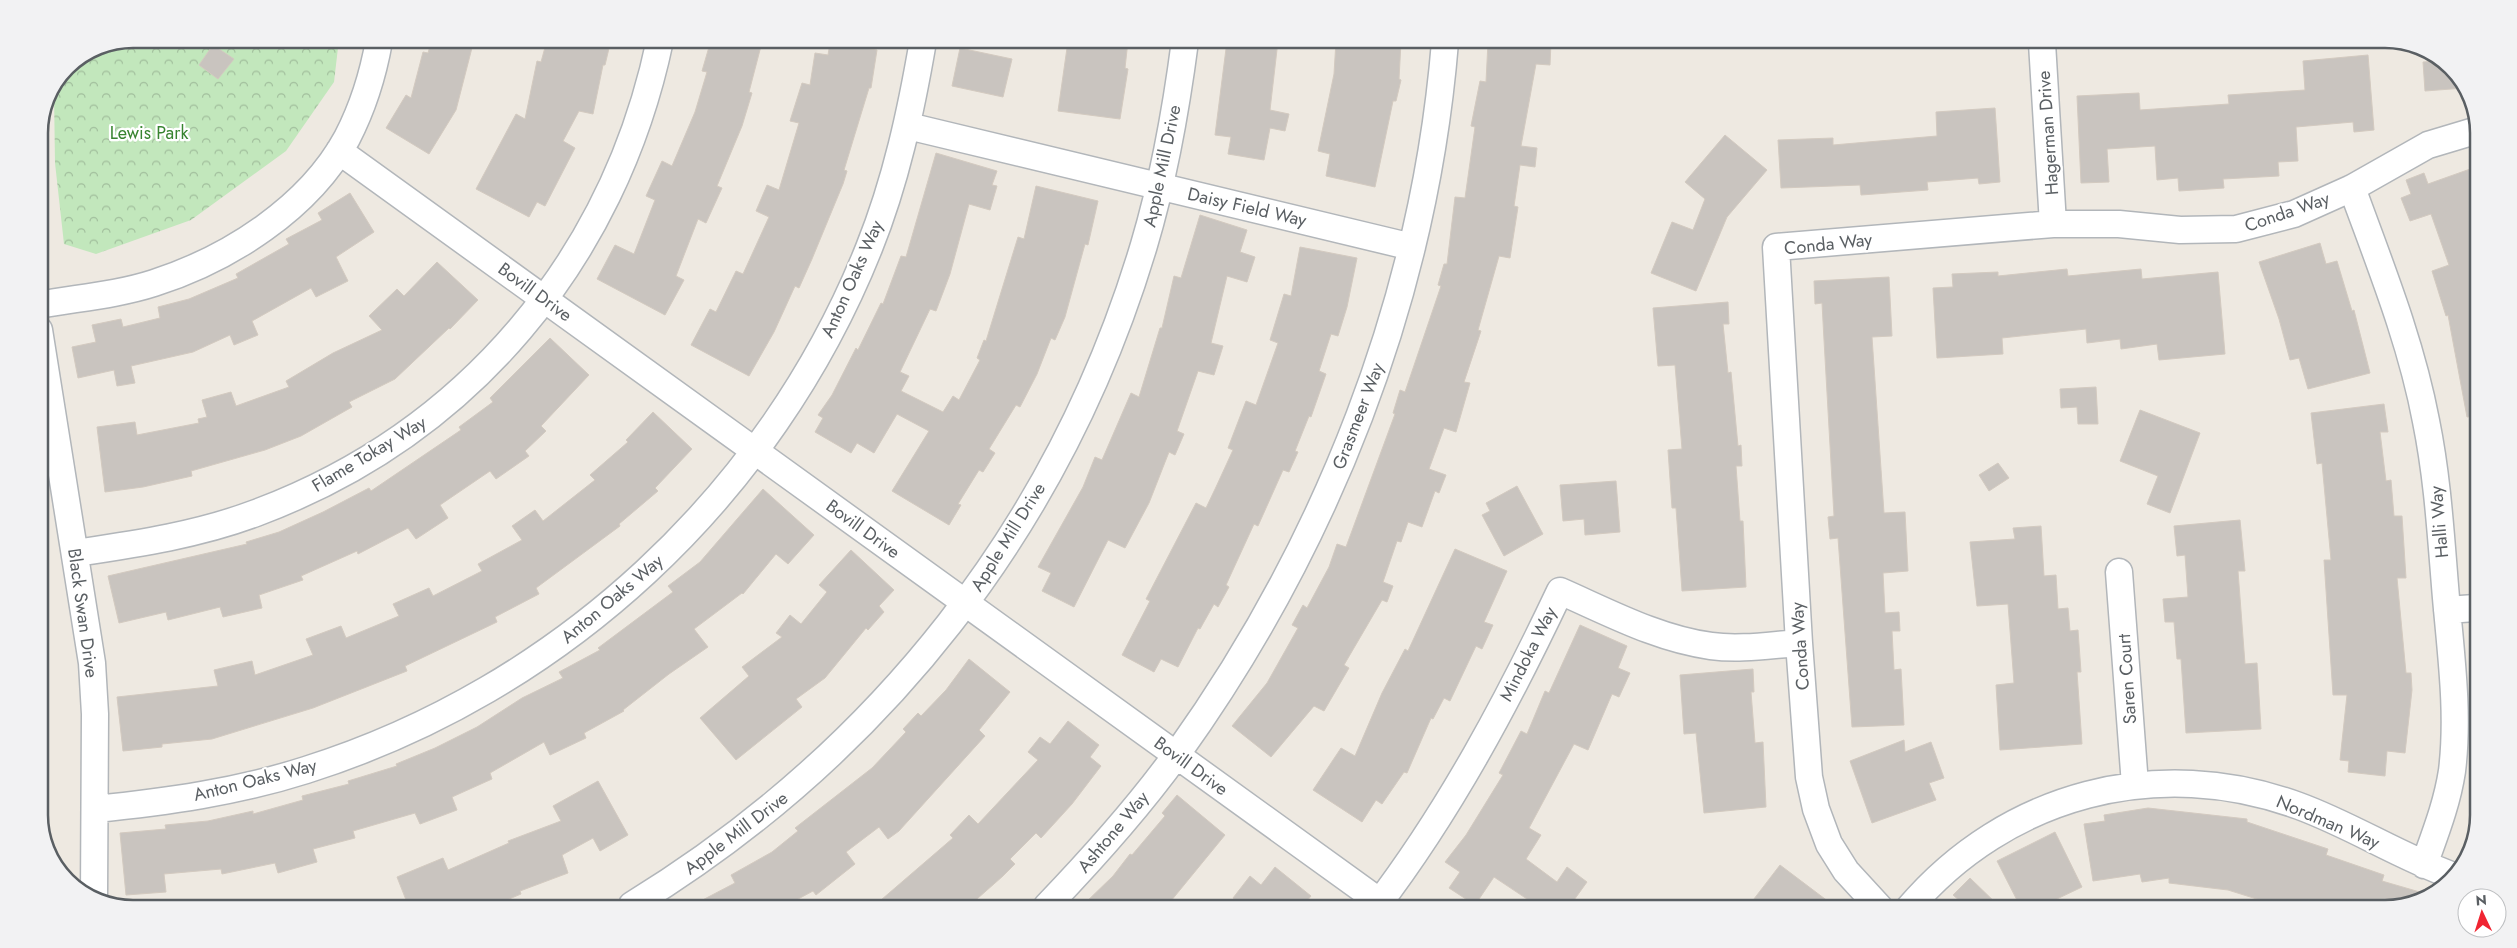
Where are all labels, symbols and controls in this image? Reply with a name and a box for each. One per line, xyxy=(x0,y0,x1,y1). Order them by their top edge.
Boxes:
street label: Hagerman Drive xyxy=(2031,70,2065,196)
street label: Apple Mill Drive xyxy=(1136,103,1188,229)
park label: Lewis Park xyxy=(110,120,188,146)
street label: Daisy Field Way xyxy=(1185,181,1309,233)
street label: Conda Way xyxy=(2241,185,2333,239)
street label: Anton Oaks Way xyxy=(814,216,890,342)
street label: Conda Way xyxy=(1783,226,1873,262)
street label: Bovill Drive xyxy=(493,256,577,328)
street label: Grasmeer Way xyxy=(1326,359,1390,473)
street label: Flame Tokay Way xyxy=(307,410,431,498)
street label: Apple Mill Drive xyxy=(964,477,1052,597)
street label: Halli Way xyxy=(2423,485,2455,559)
street label: Bovill Drive xyxy=(821,493,905,565)
street label: Black Swan Drive xyxy=(61,547,105,679)
street label: Anton Oaks Way xyxy=(555,548,669,650)
street label: Conda Way xyxy=(1784,601,1816,691)
street label: Mindoka Way xyxy=(1493,602,1563,706)
street label: Saren Court xyxy=(2111,632,2143,725)
street label: Bovill Drive xyxy=(1149,730,1233,802)
street label: Anton Oaks Way xyxy=(191,752,319,808)
street label: Apple Mill Drive xyxy=(679,785,793,881)
street label: Ashtone Way xyxy=(1071,786,1155,878)
street label: Nordman Way xyxy=(2272,788,2384,856)
north arrow xyxy=(2457,888,2507,938)
text: N xyxy=(2475,890,2487,910)

